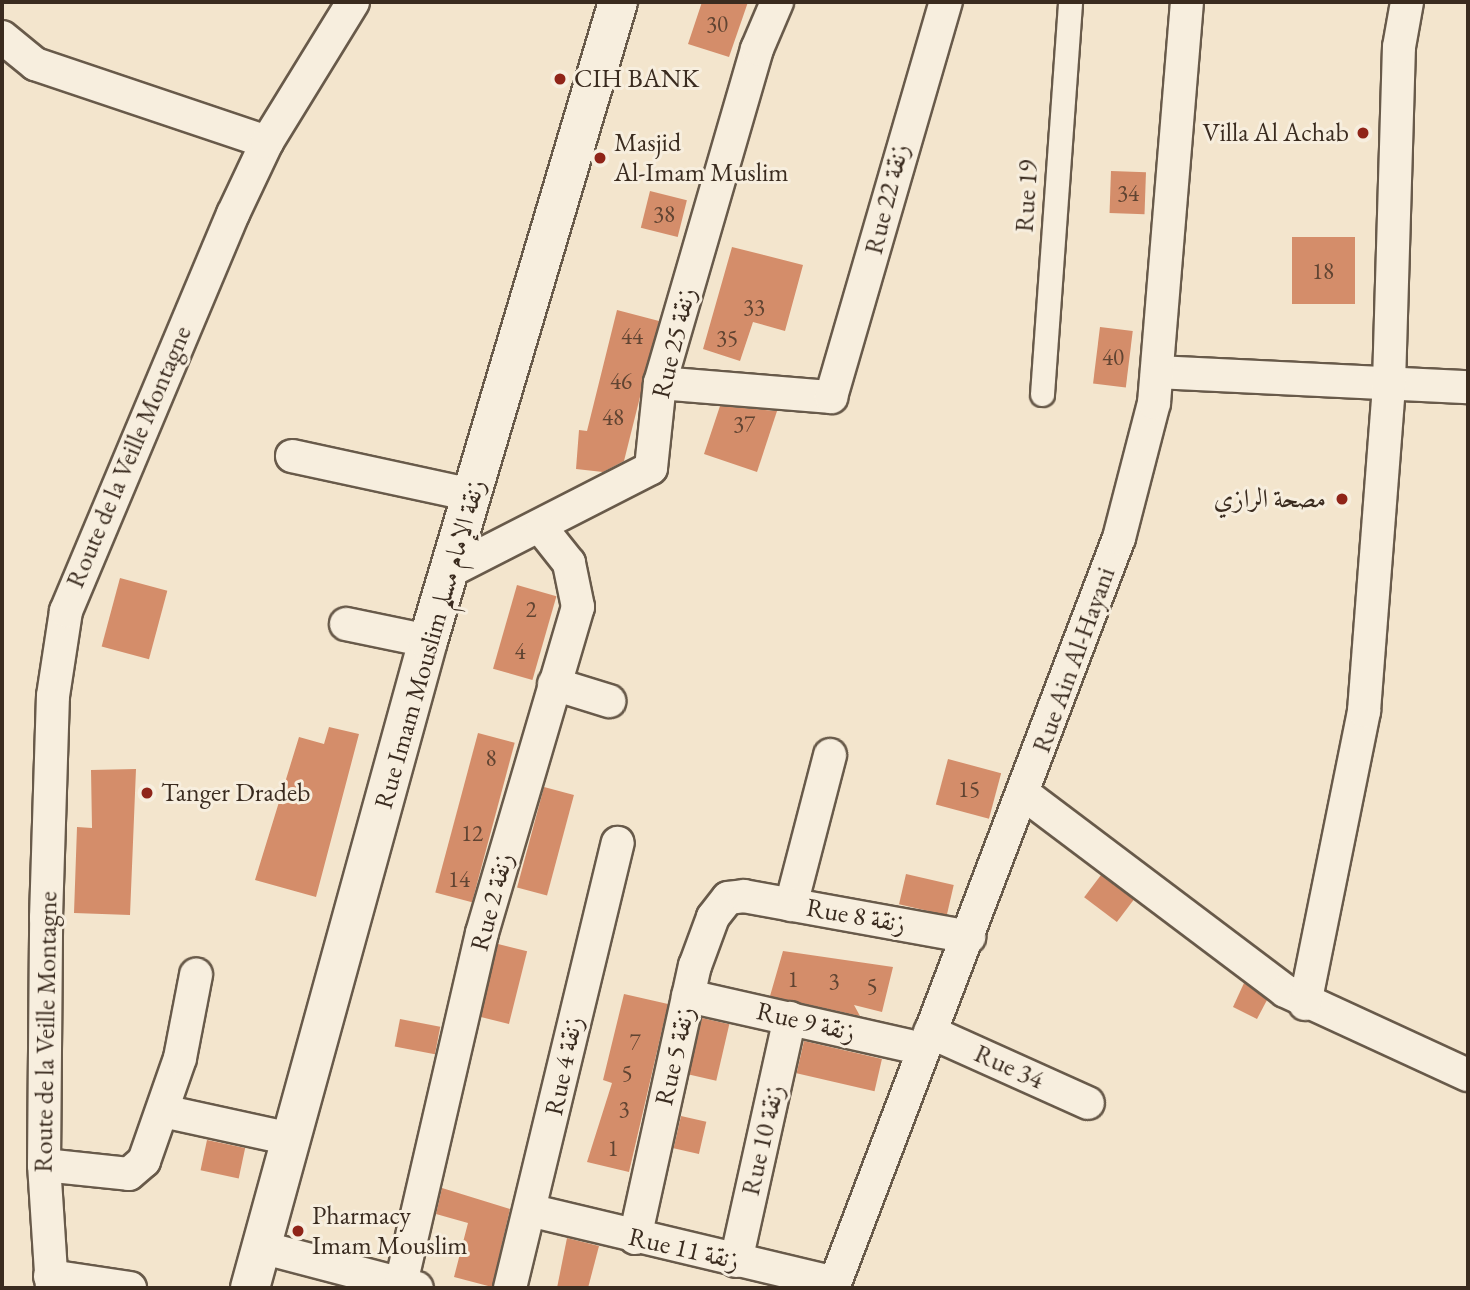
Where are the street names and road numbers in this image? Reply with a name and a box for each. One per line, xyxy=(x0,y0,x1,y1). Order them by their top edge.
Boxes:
street label: Rue 22 زنقة xyxy=(858,141,916,257)
street label: Rue 19 xyxy=(1009,159,1045,233)
street label: Rue 25 زنقة xyxy=(645,285,703,401)
street label: Route de la Veille Montagne xyxy=(60,321,198,593)
street label: Rue Imam Mouslim زنقة الإمام مسلم xyxy=(368,476,492,812)
street label: Rue Ain Al-Hayani xyxy=(1026,563,1122,757)
street label: Rue 2 زنقة xyxy=(464,850,520,954)
street label: Route de la Veille Montagne xyxy=(28,891,64,1173)
street label: Rue 8 زنقة xyxy=(804,892,908,940)
street label: Rue 9 زنقة xyxy=(754,996,858,1048)
street label: Rue 5 زنقة xyxy=(649,1004,701,1108)
street label: Rue 4 زنقة xyxy=(538,1014,590,1118)
street label: Rue 34 xyxy=(970,1038,1048,1096)
street label: Rue 10 زنقة xyxy=(735,1082,791,1198)
street label: Rue 11 زنقة xyxy=(626,1221,742,1277)

